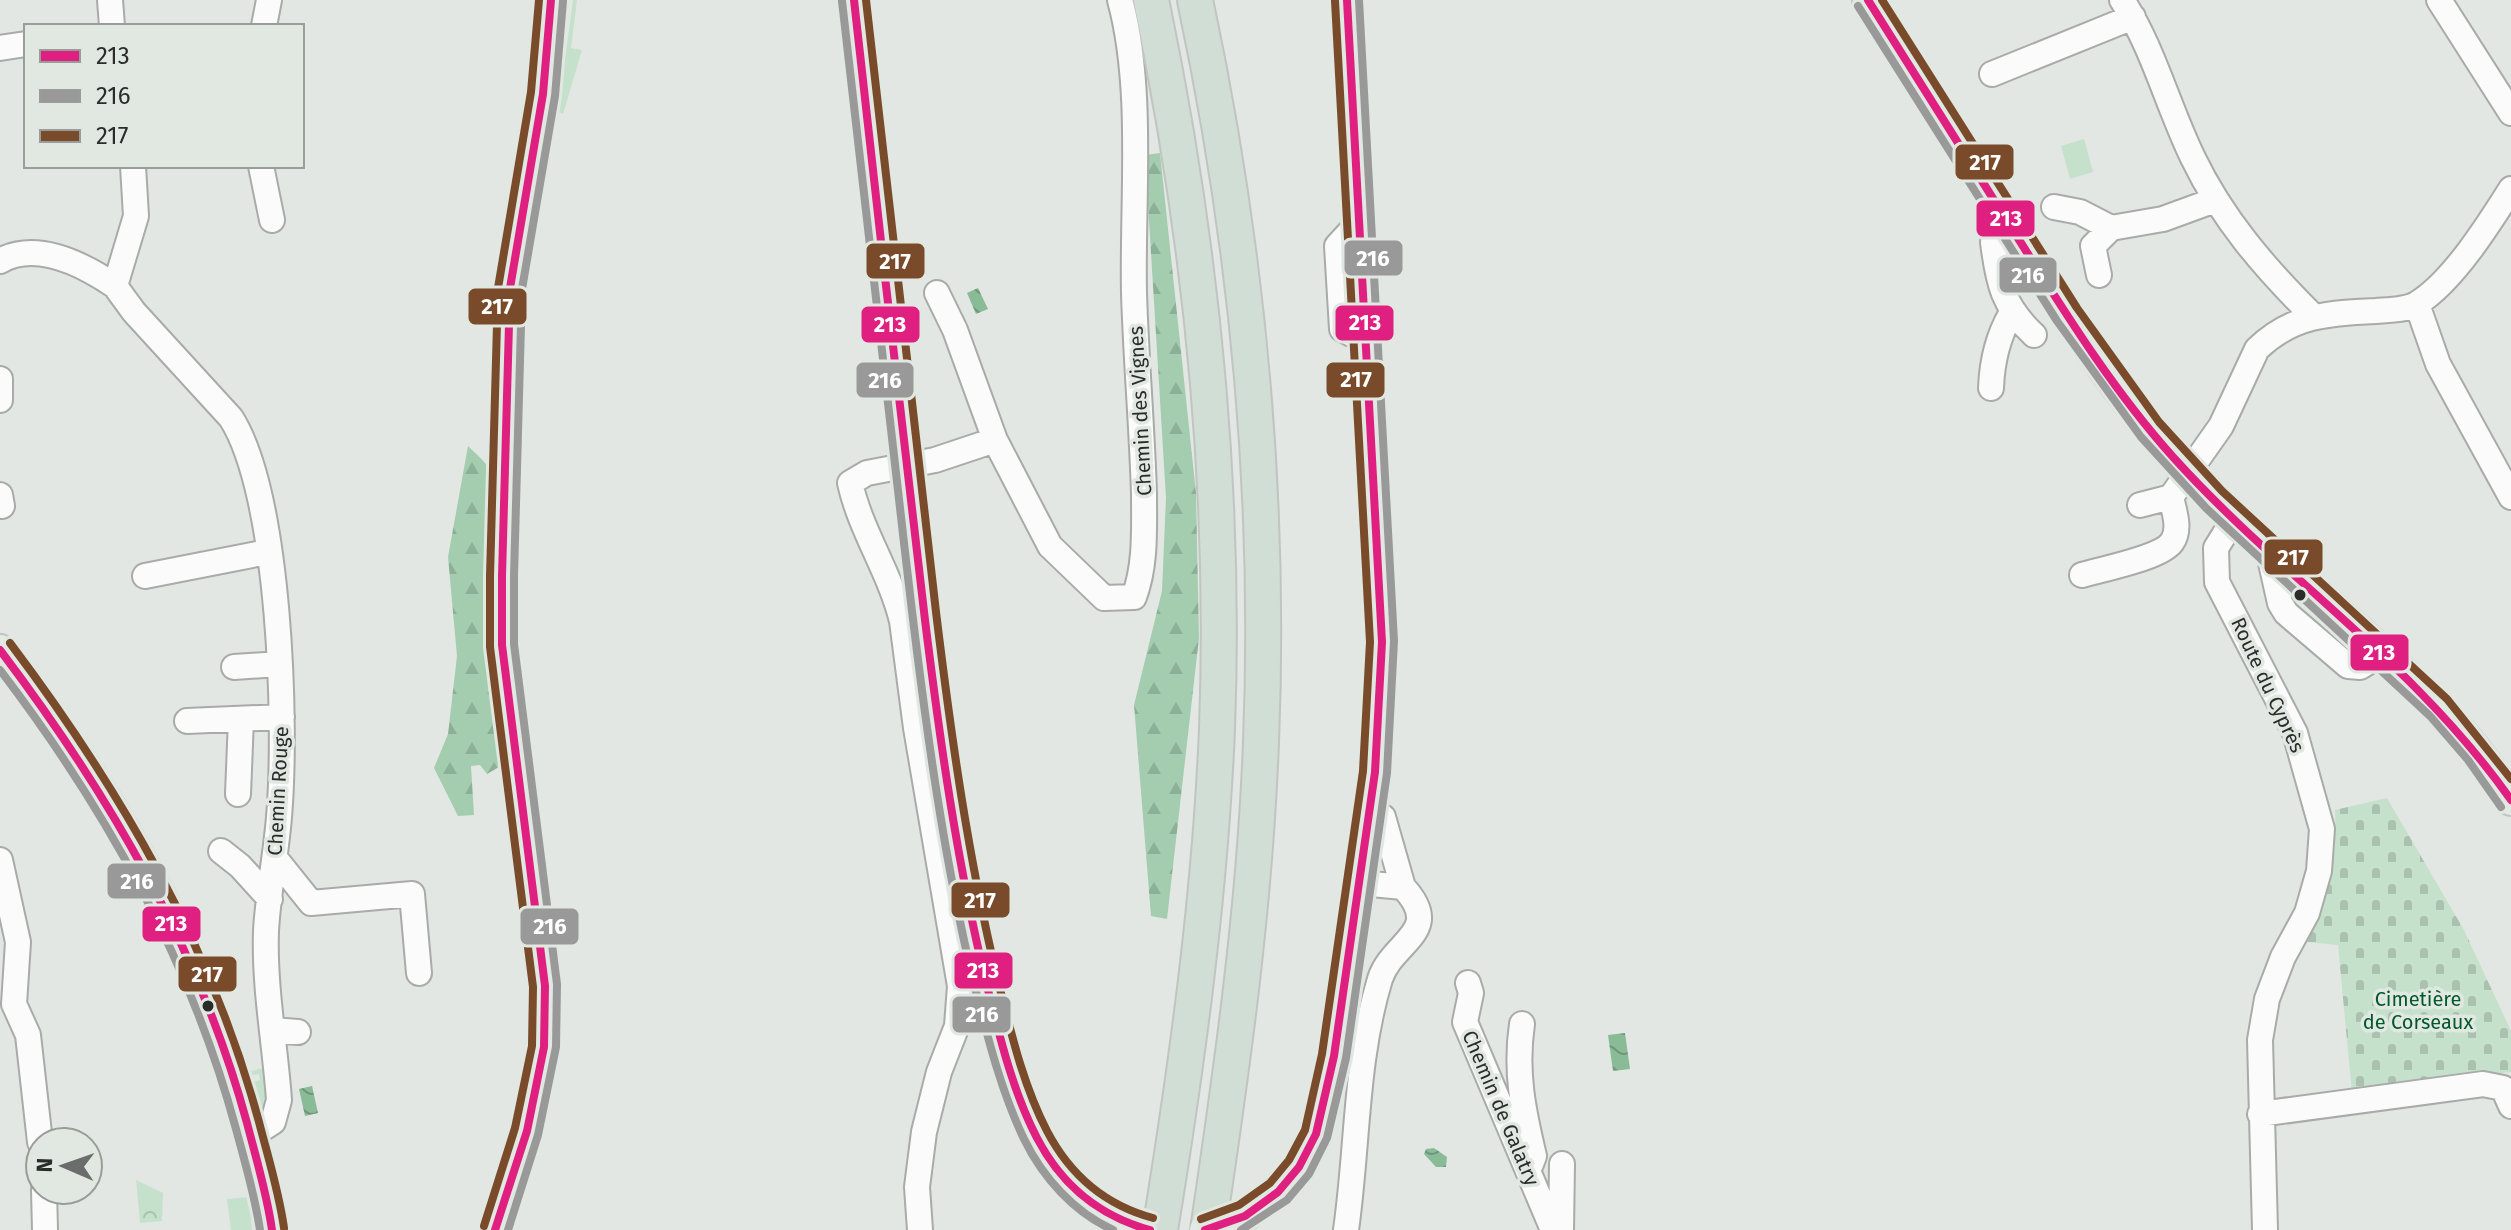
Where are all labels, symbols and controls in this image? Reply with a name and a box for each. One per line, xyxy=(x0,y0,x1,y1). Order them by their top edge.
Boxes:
legend xyxy=(24,24,304,168)
text: 213 xyxy=(96,42,130,70)
text: 216 xyxy=(96,82,130,110)
text: 217 xyxy=(96,122,128,150)
line badge: 217 xyxy=(1954,143,2015,181)
text: 217 xyxy=(1969,149,2001,176)
line badge: 213 xyxy=(1975,199,2036,238)
text: 213 xyxy=(1990,205,2022,232)
line badge: 216 xyxy=(1343,239,1404,277)
line badge: 217 xyxy=(865,242,926,280)
text: 216 xyxy=(1356,245,1390,272)
text: 217 xyxy=(879,248,911,275)
line badge: 216 xyxy=(1998,256,2058,294)
text: 216 xyxy=(2011,262,2045,289)
line badge: 217 xyxy=(467,287,528,326)
text: 217 xyxy=(481,293,513,320)
line badge: 213 xyxy=(1334,304,1395,342)
line badge: 213 xyxy=(860,305,921,344)
text: 213 xyxy=(1349,309,1381,336)
text: 213 xyxy=(874,311,906,338)
street label: Chemin des Vignes xyxy=(1124,325,1156,497)
line badge: 216 xyxy=(855,361,915,399)
line badge: 217 xyxy=(1325,361,1386,399)
text: 217 xyxy=(1340,366,1372,393)
text: 216 xyxy=(868,367,902,394)
line badge: 217 xyxy=(2263,538,2324,576)
text: 217 xyxy=(2277,544,2309,571)
unlabelled marker xyxy=(2292,587,2308,603)
street label: Route du Cyprès xyxy=(2226,614,2310,756)
line badge: 213 xyxy=(2349,633,2410,672)
text: 213 xyxy=(2363,639,2395,666)
street label: Chemin Rouge xyxy=(263,726,293,856)
line badge: 216 xyxy=(106,862,167,900)
text: 216 xyxy=(120,868,154,895)
line badge: 217 xyxy=(950,881,1011,919)
text: 217 xyxy=(964,887,996,914)
line badge: 213 xyxy=(141,905,202,943)
line badge: 216 xyxy=(519,907,580,946)
text: 213 xyxy=(155,910,187,937)
text: 216 xyxy=(533,913,567,940)
line badge: 213 xyxy=(953,951,1014,990)
line badge: 217 xyxy=(177,955,238,993)
text: 213 xyxy=(967,957,999,984)
text: 217 xyxy=(191,961,223,988)
park label: Cimetière de Corseaux xyxy=(2363,987,2473,1034)
line badge: 216 xyxy=(951,995,1012,1034)
unlabelled marker xyxy=(200,998,216,1014)
text: 216 xyxy=(965,1001,999,1028)
street label: Chemin de Galatry xyxy=(1457,1027,1545,1189)
north arrow xyxy=(24,1126,104,1206)
text: N xyxy=(31,1158,58,1173)

